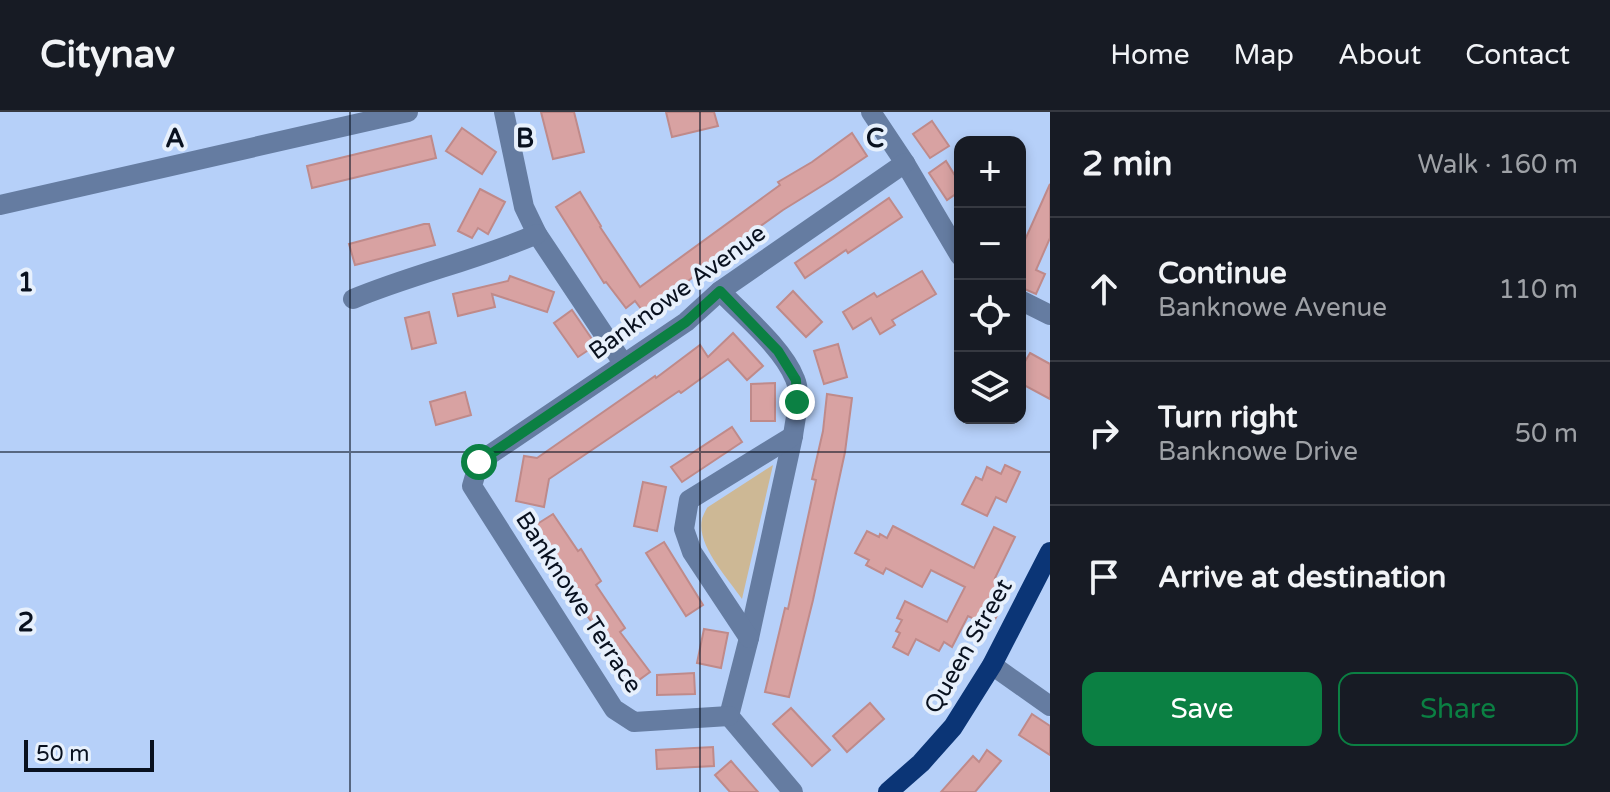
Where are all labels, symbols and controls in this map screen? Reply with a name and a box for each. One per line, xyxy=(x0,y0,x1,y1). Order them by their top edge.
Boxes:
text: Citynav xyxy=(40,32,175,78)
text: Home xyxy=(1110,38,1190,72)
text: Map xyxy=(1234,38,1294,72)
text: About xyxy=(1338,38,1421,72)
text: Contact xyxy=(1465,38,1570,72)
text: A xyxy=(165,123,185,154)
text: B xyxy=(516,123,534,154)
text: C xyxy=(866,123,884,154)
map controls xyxy=(954,136,1026,424)
button: + xyxy=(954,136,1026,208)
text: 2 min xyxy=(1082,144,1173,185)
text: Walk · 160 m xyxy=(1418,149,1578,180)
button: − xyxy=(954,208,1026,280)
street label: Banknowe Avenue xyxy=(583,219,771,366)
text: Continue xyxy=(1158,255,1287,292)
text: 1 xyxy=(18,267,34,298)
icon: ahead xyxy=(1082,267,1126,311)
text: 110 m xyxy=(1498,274,1578,305)
button: locate xyxy=(954,280,1026,352)
text: Banknowe Avenue xyxy=(1158,292,1387,323)
button: layers xyxy=(954,352,1026,424)
route end xyxy=(779,384,815,420)
text: Turn right xyxy=(1158,399,1298,436)
icon: right xyxy=(1082,411,1126,455)
text: 50 m xyxy=(1515,418,1578,449)
text: Banknowe Drive xyxy=(1158,436,1358,467)
route start xyxy=(461,444,497,480)
street label: Banknowe Terrace xyxy=(509,506,648,698)
icon: arrive xyxy=(1082,555,1126,599)
text: Arrive at destination xyxy=(1158,559,1446,596)
street label: Queen Street xyxy=(918,574,1019,719)
text: 2 xyxy=(18,607,34,638)
button: Save xyxy=(1082,672,1322,746)
button: Share xyxy=(1338,672,1578,746)
scale bar xyxy=(24,736,154,772)
text: 50 m xyxy=(36,741,90,767)

